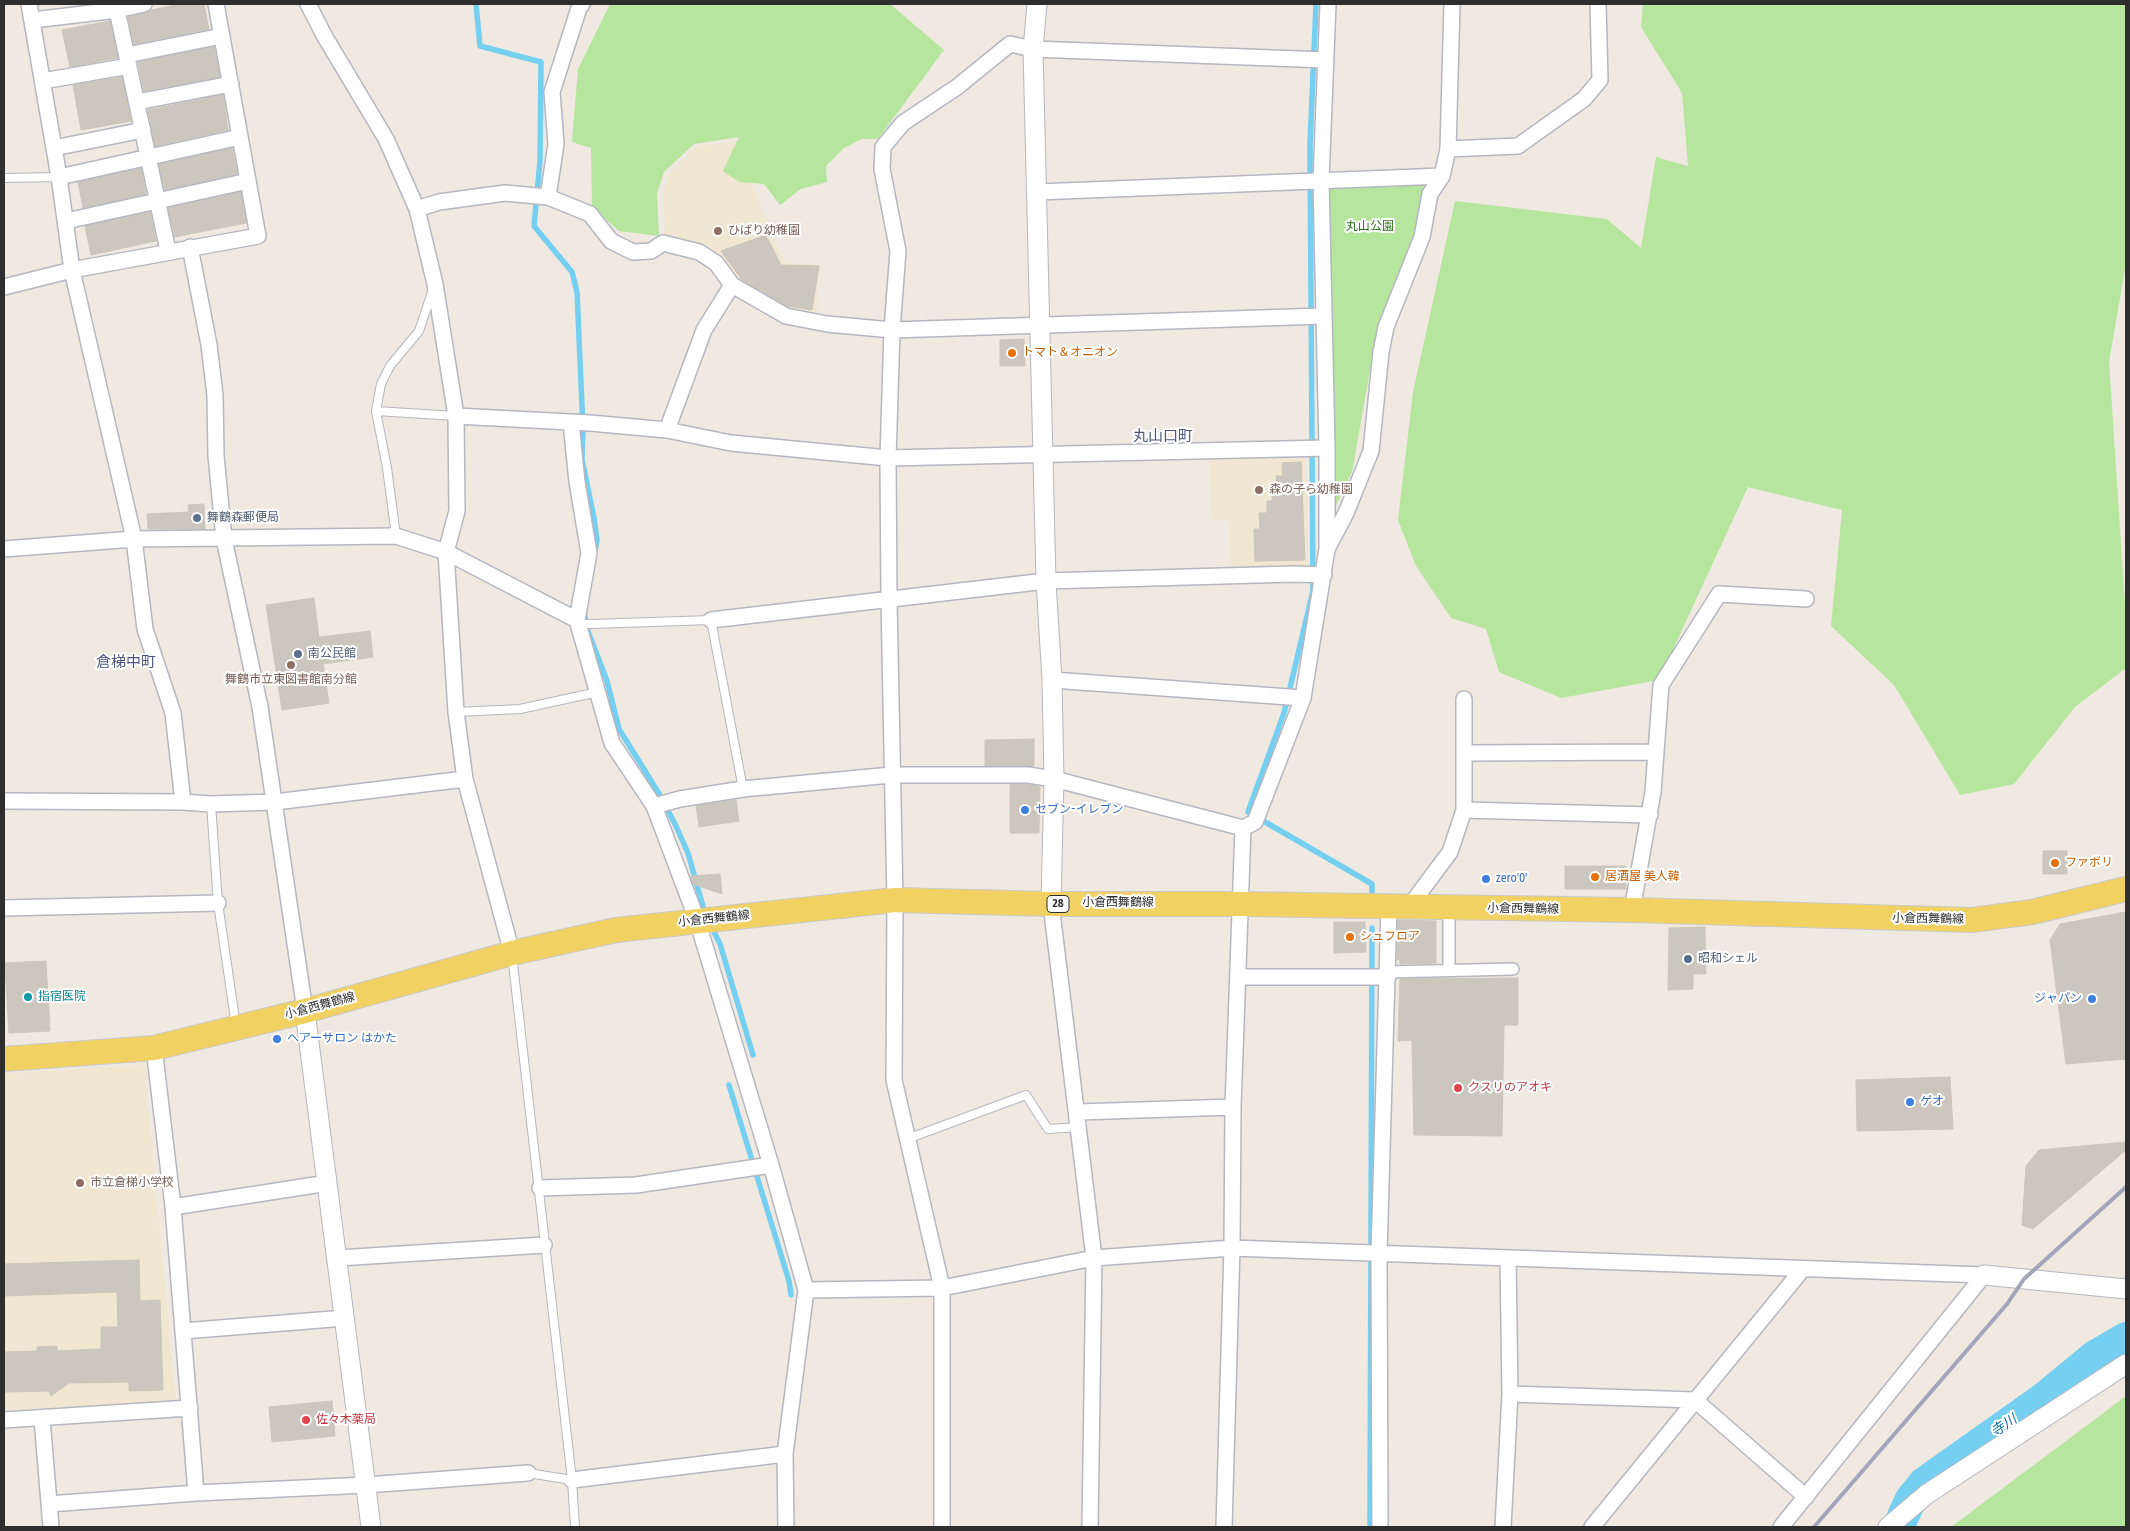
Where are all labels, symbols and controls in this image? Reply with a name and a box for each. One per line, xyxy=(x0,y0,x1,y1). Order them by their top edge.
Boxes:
park label: 丸山公園 xyxy=(1346,220,1394,234)
place label: ひばり幼稚園 xyxy=(728,224,800,238)
marker: ひばり幼稚園 xyxy=(712,225,724,237)
place label: トマト＆オニオン xyxy=(1022,346,1118,360)
marker: トマト＆オニオン xyxy=(1006,347,1018,359)
district label: 丸山口町 xyxy=(1133,428,1193,446)
place label: 森の子ら幼稚園 xyxy=(1269,483,1353,497)
marker: 森の子ら幼稚園 xyxy=(1253,484,1265,496)
place label: 舞鶴森郵便局 xyxy=(207,511,279,525)
marker: 舞鶴森郵便局 xyxy=(191,512,203,524)
place label: 南公民館 xyxy=(308,647,356,661)
marker: 南公民館 xyxy=(292,648,304,660)
district label: 倉梯中町 xyxy=(96,654,156,672)
marker: 舞鶴市立東図書館南分館 xyxy=(285,659,297,671)
place label: 舞鶴市立東図書館南分館 xyxy=(225,673,357,687)
place label: セブン-イレブン xyxy=(1035,803,1123,817)
marker: セブン-イレブン xyxy=(1019,804,1031,816)
place label: ファボリ xyxy=(2065,856,2113,870)
marker: ファボリ xyxy=(2049,857,2061,869)
place label: 居酒屋 美人韓 xyxy=(1605,870,1680,884)
marker: 居酒屋 美人韓 xyxy=(1589,871,1601,883)
place label: zero'0' xyxy=(1496,872,1527,886)
marker: zero'0' xyxy=(1480,873,1492,885)
road number: 28 xyxy=(1047,896,1069,912)
street label: 小倉西舞鶴線 xyxy=(1082,896,1154,910)
street label: 小倉西舞鶴線 xyxy=(1487,901,1559,917)
street label: 小倉西舞鶴線 xyxy=(677,908,751,930)
street label: 小倉西舞鶴線 xyxy=(1892,911,1964,927)
place label: シュフロア xyxy=(1360,930,1420,944)
marker: シュフロア xyxy=(1344,931,1356,943)
place label: 昭和シェル xyxy=(1698,952,1758,966)
marker: 昭和シェル xyxy=(1682,953,1694,965)
place label: 指宿医院 xyxy=(38,990,86,1004)
street label: 小倉西舞鶴線 xyxy=(283,990,357,1022)
marker: 指宿医院 xyxy=(22,991,34,1003)
place label: ジャパン xyxy=(2034,992,2082,1006)
marker: ジャパン xyxy=(2086,993,2098,1005)
place label: ヘアーサロン はかた xyxy=(287,1032,397,1046)
marker: ヘアーサロン はかた xyxy=(271,1033,283,1045)
place label: クスリのアオキ xyxy=(1468,1081,1552,1095)
marker: クスリのアオキ xyxy=(1452,1082,1464,1094)
place label: ゲオ xyxy=(1920,1095,1944,1109)
marker: ゲオ xyxy=(1904,1096,1916,1108)
place label: 市立倉梯小学校 xyxy=(90,1176,174,1190)
marker: 市立倉梯小学校 xyxy=(74,1177,86,1189)
water label: 寺川 xyxy=(1988,1411,2020,1441)
place label: 佐々木薬局 xyxy=(316,1413,376,1427)
marker: 佐々木薬局 xyxy=(300,1414,312,1426)

